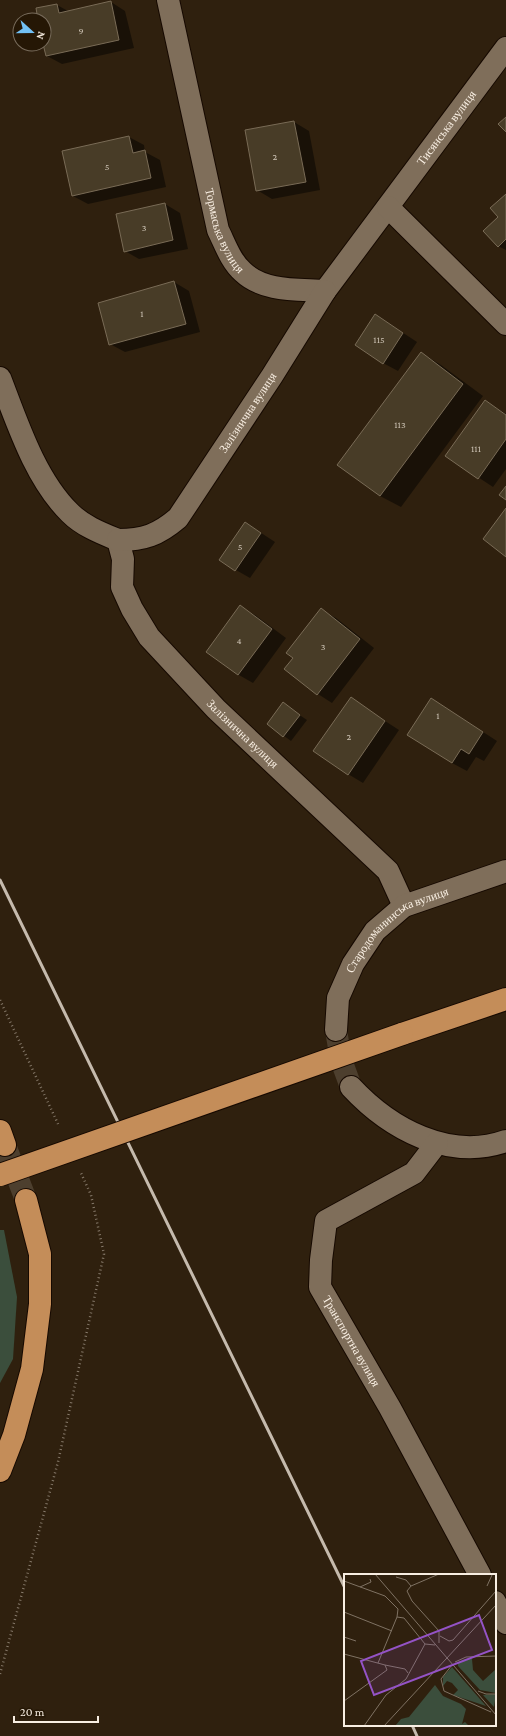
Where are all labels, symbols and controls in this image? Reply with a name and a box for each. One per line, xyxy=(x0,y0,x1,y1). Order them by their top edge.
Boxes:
north arrow xyxy=(12,12,52,52)
house number: 9 xyxy=(78,25,84,36)
text: N xyxy=(34,30,48,42)
street label: Тисянська вулиця xyxy=(414,87,479,168)
house number: 2 xyxy=(273,151,278,162)
house number: 5 xyxy=(105,161,110,172)
street label: Тормаська вулиця xyxy=(202,187,247,276)
house number: 3 xyxy=(142,222,147,233)
house number: 1 xyxy=(140,308,144,319)
house number: 115 xyxy=(373,334,385,345)
street label: Залізнична вулиця xyxy=(216,369,280,455)
house number: 113 xyxy=(394,419,406,430)
house number: 111 xyxy=(471,443,481,454)
house number: 5 xyxy=(238,541,243,552)
house number: 4 xyxy=(236,635,242,646)
house number: 3 xyxy=(321,641,326,652)
street label: Залізнична вулиця xyxy=(204,697,282,771)
house number: 1 xyxy=(436,710,440,721)
house number: 2 xyxy=(347,731,352,742)
street label: Стародоманинська вулиця xyxy=(343,884,451,975)
street label: Транспортна вулиця xyxy=(320,1293,383,1390)
inset map xyxy=(344,1574,496,1726)
scale bar xyxy=(14,1698,98,1724)
text: 20 m xyxy=(20,1705,45,1719)

